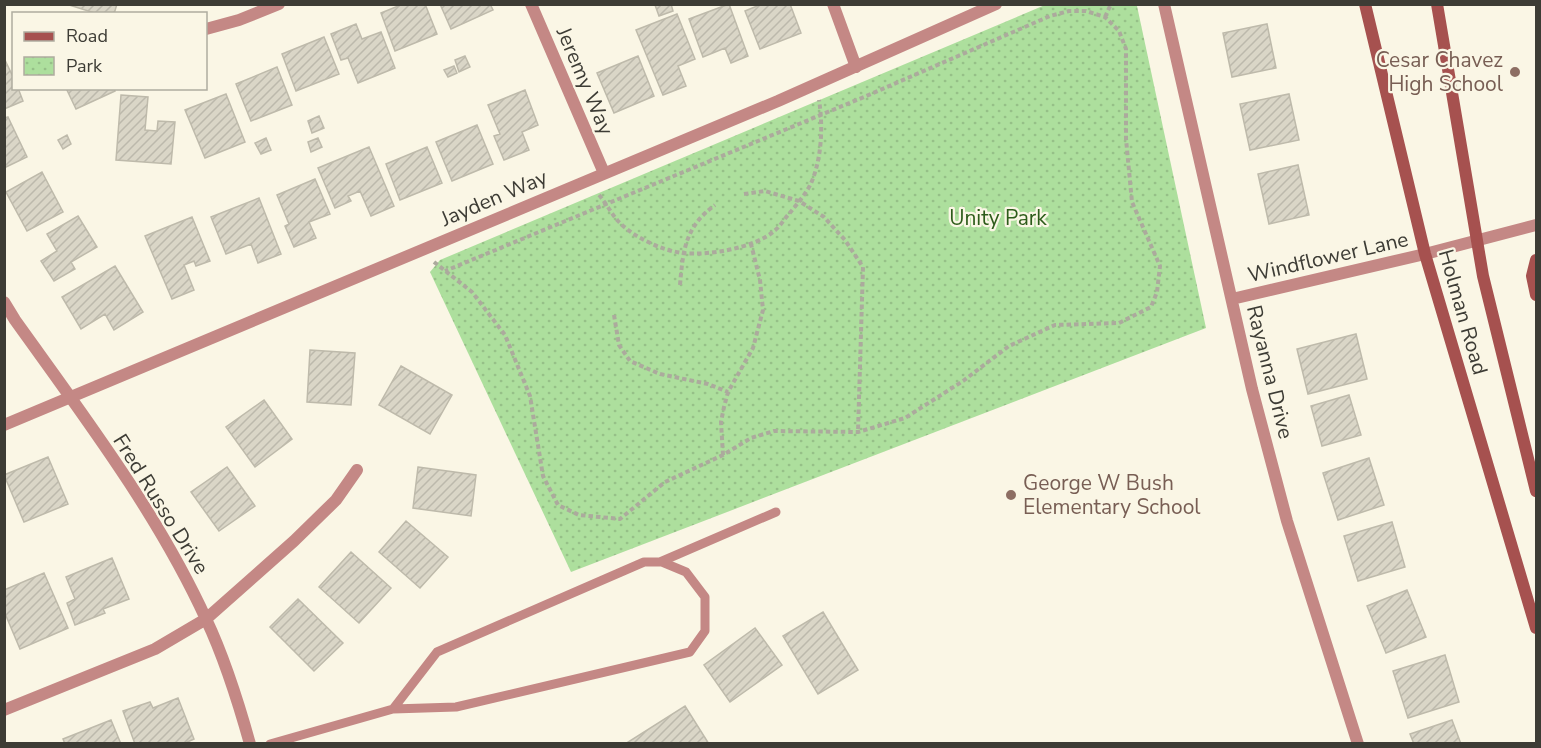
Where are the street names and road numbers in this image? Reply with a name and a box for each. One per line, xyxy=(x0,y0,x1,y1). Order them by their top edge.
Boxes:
street label: Jeremy Way xyxy=(549,22,620,139)
street label: Jayden Way xyxy=(436,163,552,233)
street label: Windflower Lane xyxy=(1245,225,1411,289)
street label: Holman Road xyxy=(1432,246,1494,378)
street label: Rayanna Drive xyxy=(1240,302,1300,442)
street label: Fred Russo Drive xyxy=(107,429,215,579)

